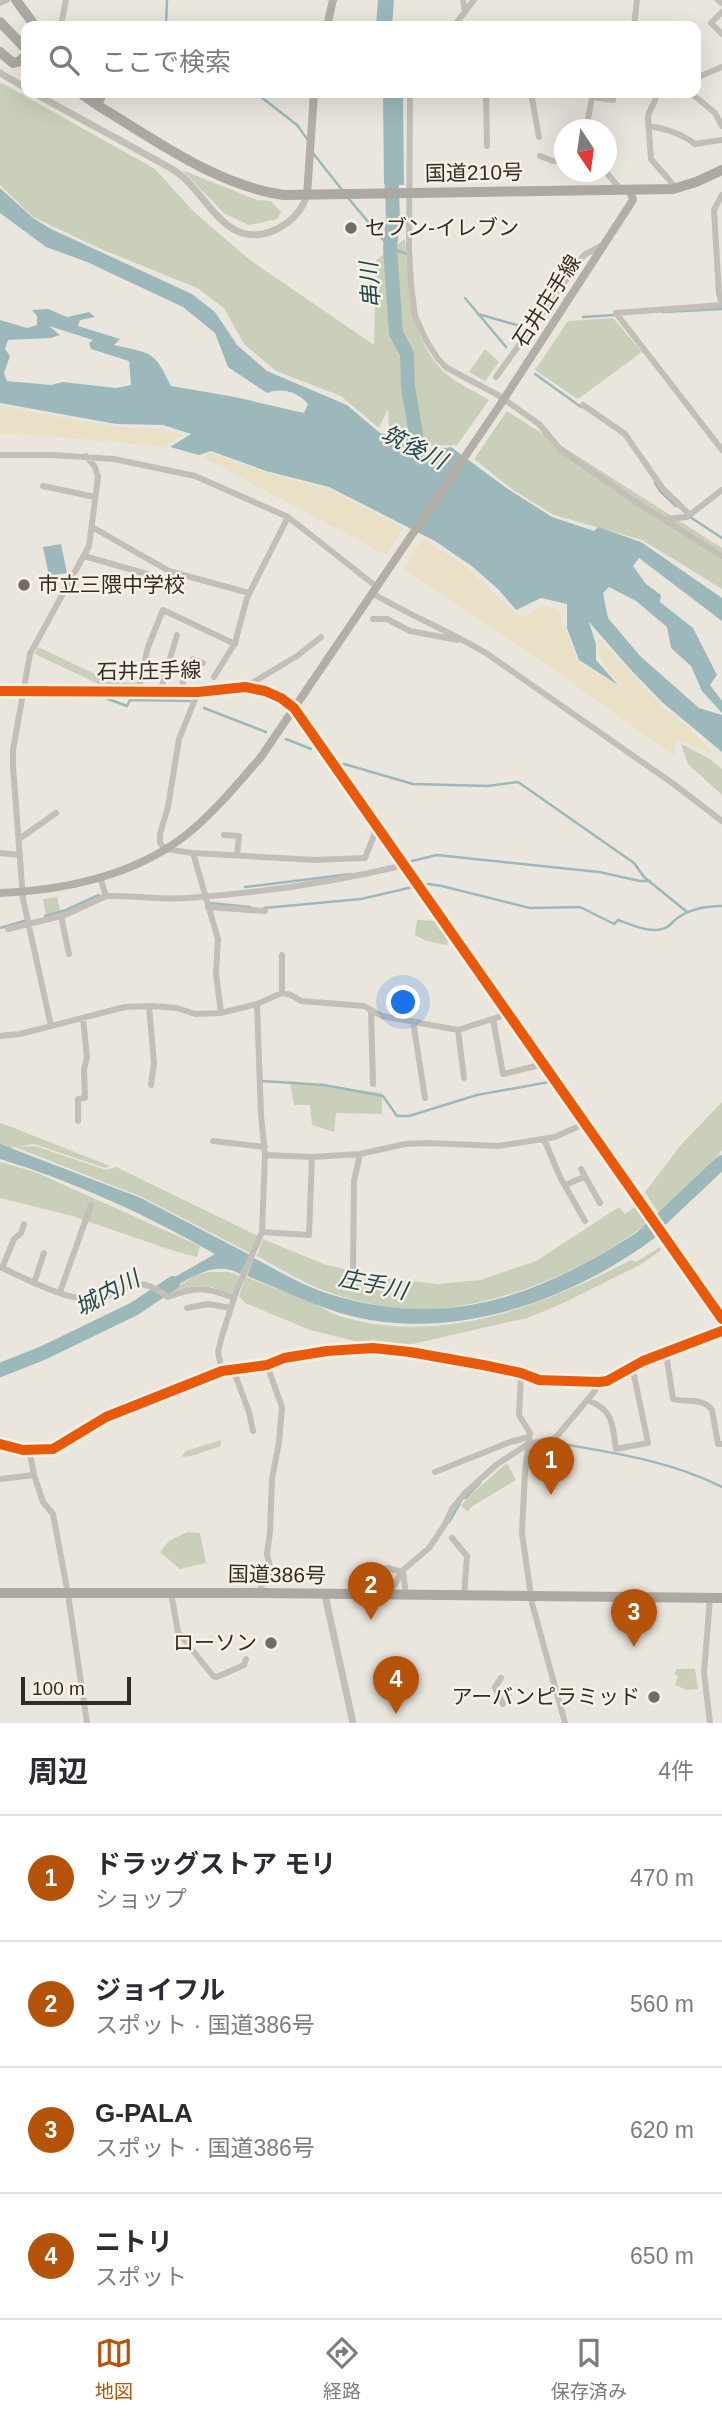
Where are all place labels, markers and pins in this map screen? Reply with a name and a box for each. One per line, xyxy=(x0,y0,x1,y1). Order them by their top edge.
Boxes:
place label: セブン-イレブン xyxy=(365,216,519,239)
marker: セブン-イレブン xyxy=(343,220,359,236)
place label: 市立三隈中学校 xyxy=(38,573,185,596)
marker: 市立三隈中学校 xyxy=(16,577,32,593)
pin: 1 xyxy=(528,1437,574,1495)
pin: 2 xyxy=(348,1562,394,1620)
pin: 3 xyxy=(611,1589,657,1647)
place label: ローソン xyxy=(173,1631,257,1654)
marker: ローソン xyxy=(263,1635,279,1651)
pin: 4 xyxy=(373,1656,419,1714)
place label: アーバンピラミッド xyxy=(451,1685,640,1708)
marker: アーバンピラミッド xyxy=(646,1689,662,1705)

